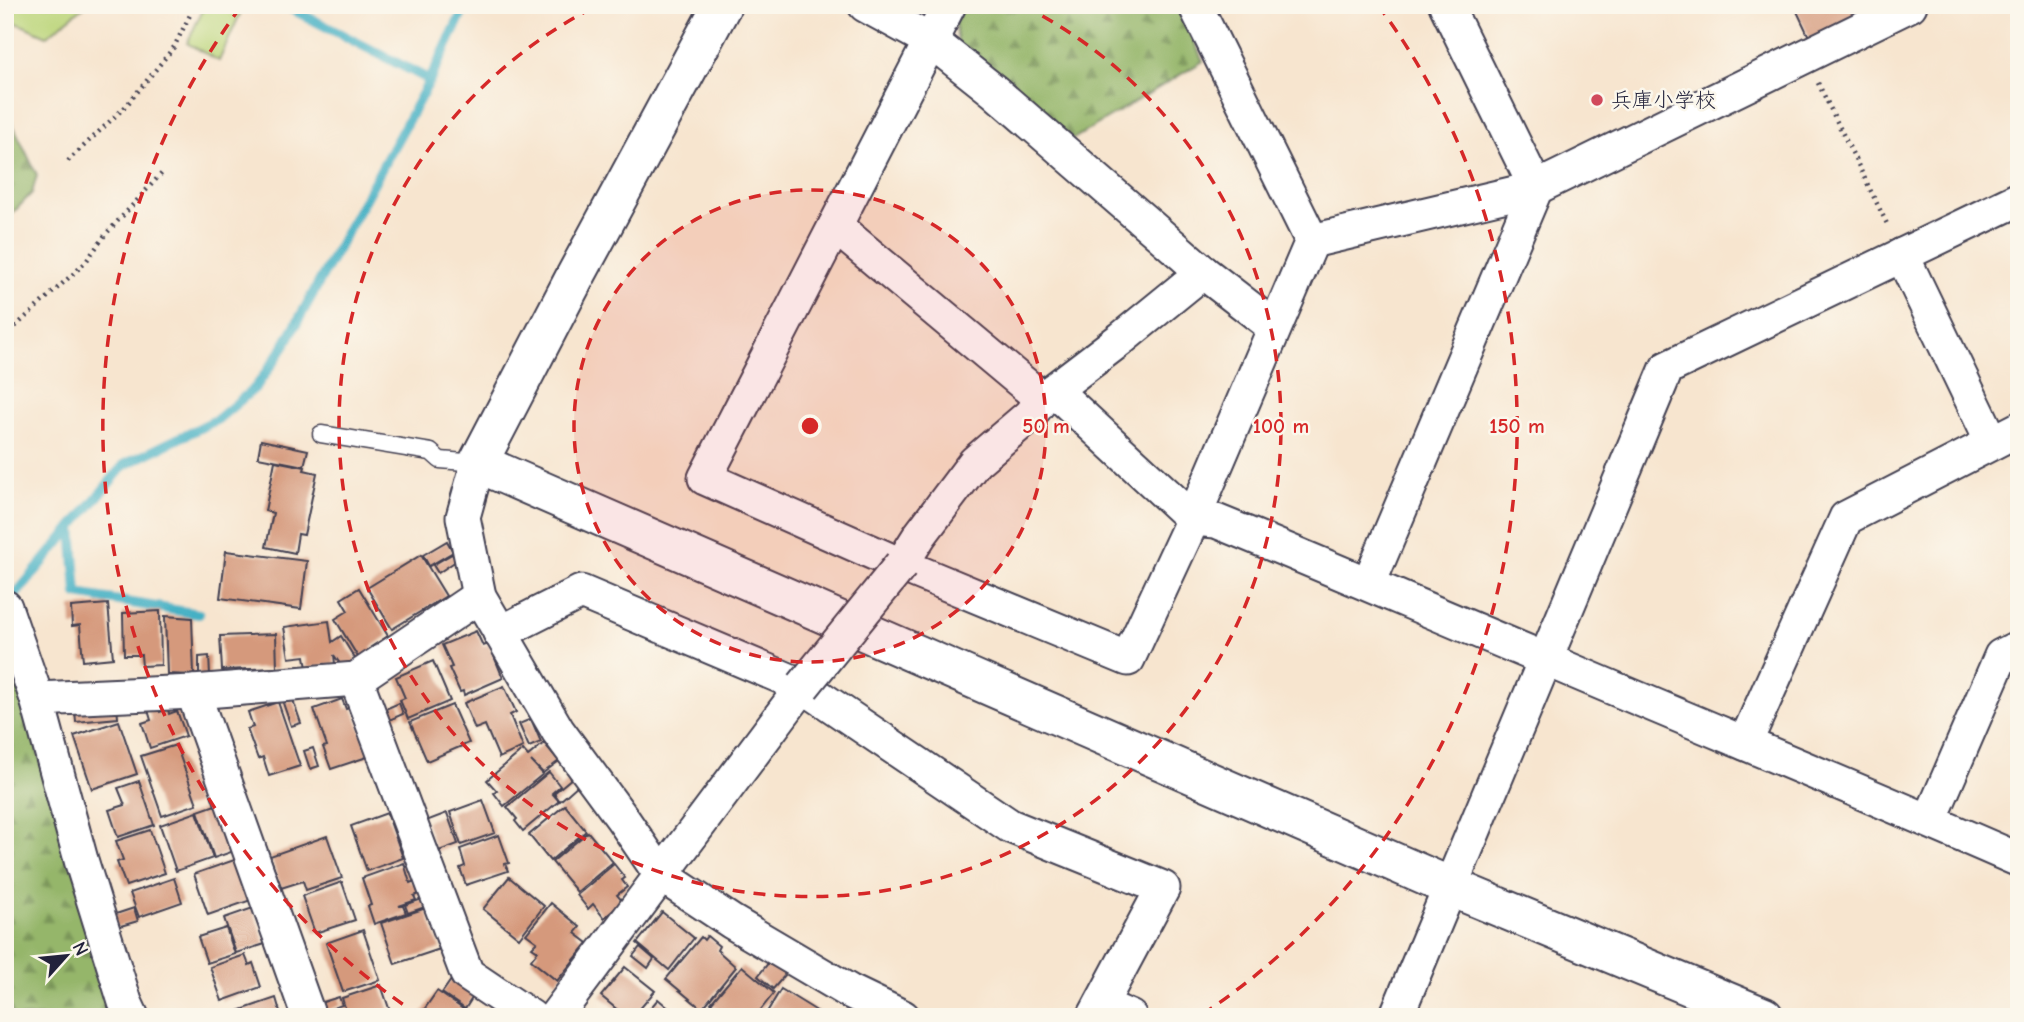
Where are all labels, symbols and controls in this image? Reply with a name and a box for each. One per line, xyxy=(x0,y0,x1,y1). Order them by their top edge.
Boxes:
place label: 兵庫小学校 xyxy=(1611,88,1716,112)
marker: 兵庫小学校 xyxy=(1589,92,1605,108)
centre of rings xyxy=(798,414,822,438)
text: 50 m xyxy=(1022,414,1070,438)
text: 100 m xyxy=(1253,414,1309,438)
text: 150 m xyxy=(1489,414,1545,438)
north arrow xyxy=(32,920,102,990)
text: N xyxy=(68,938,93,959)

